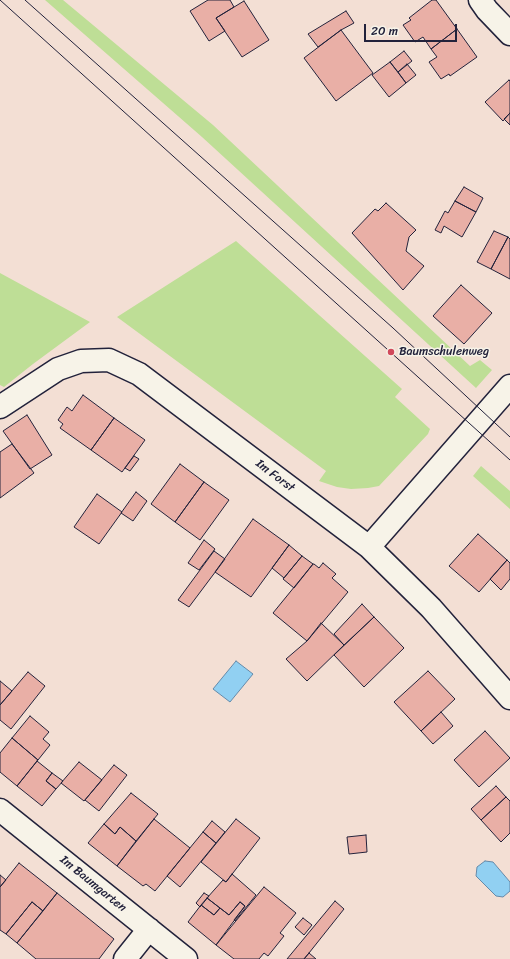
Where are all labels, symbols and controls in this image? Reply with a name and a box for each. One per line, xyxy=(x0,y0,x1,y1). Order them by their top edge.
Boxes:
scale bar xyxy=(366,16,459,42)
text: 20 m xyxy=(371,20,398,42)
place label: Baumschulenweg xyxy=(399,345,489,359)
marker: Baumschulenweg xyxy=(386,347,396,357)
street label: Im Forst xyxy=(253,457,297,495)
street label: Im Baumgarten xyxy=(57,853,129,915)

